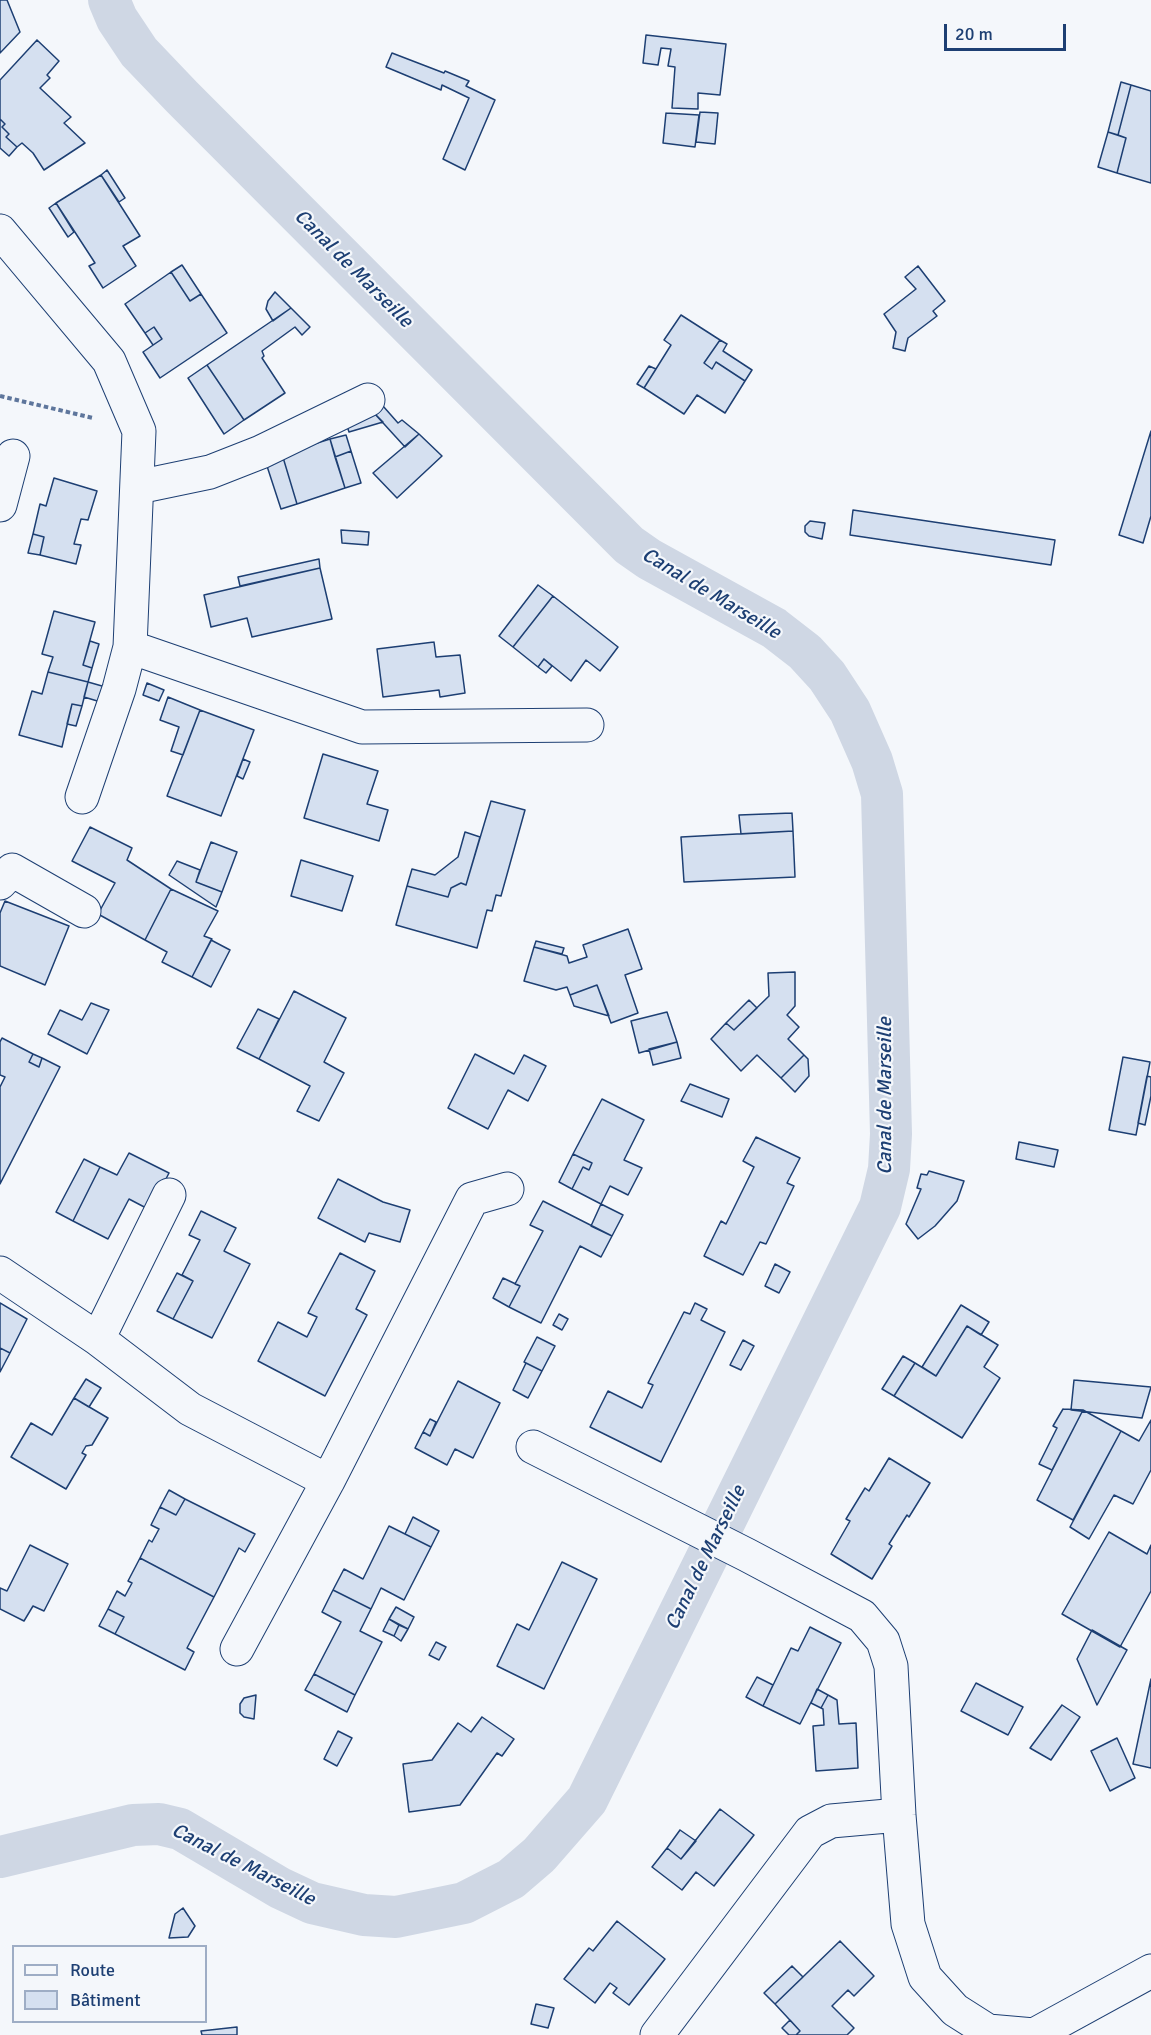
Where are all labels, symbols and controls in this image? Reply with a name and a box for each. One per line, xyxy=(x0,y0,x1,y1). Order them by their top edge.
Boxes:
scale bar xyxy=(947,12,1068,50)
text: 20 m xyxy=(955,23,993,45)
water label: Canal de Marseille xyxy=(289,205,417,333)
water label: Canal de Marseille xyxy=(637,543,785,645)
water label: Canal de Marseille xyxy=(874,1017,898,1175)
water label: Canal de Marseille xyxy=(661,1482,751,1634)
water label: Canal de Marseille xyxy=(167,1819,319,1911)
legend xyxy=(12,1945,207,2023)
text: Route xyxy=(70,1959,115,1981)
text: Bâtiment xyxy=(70,1989,141,2011)

